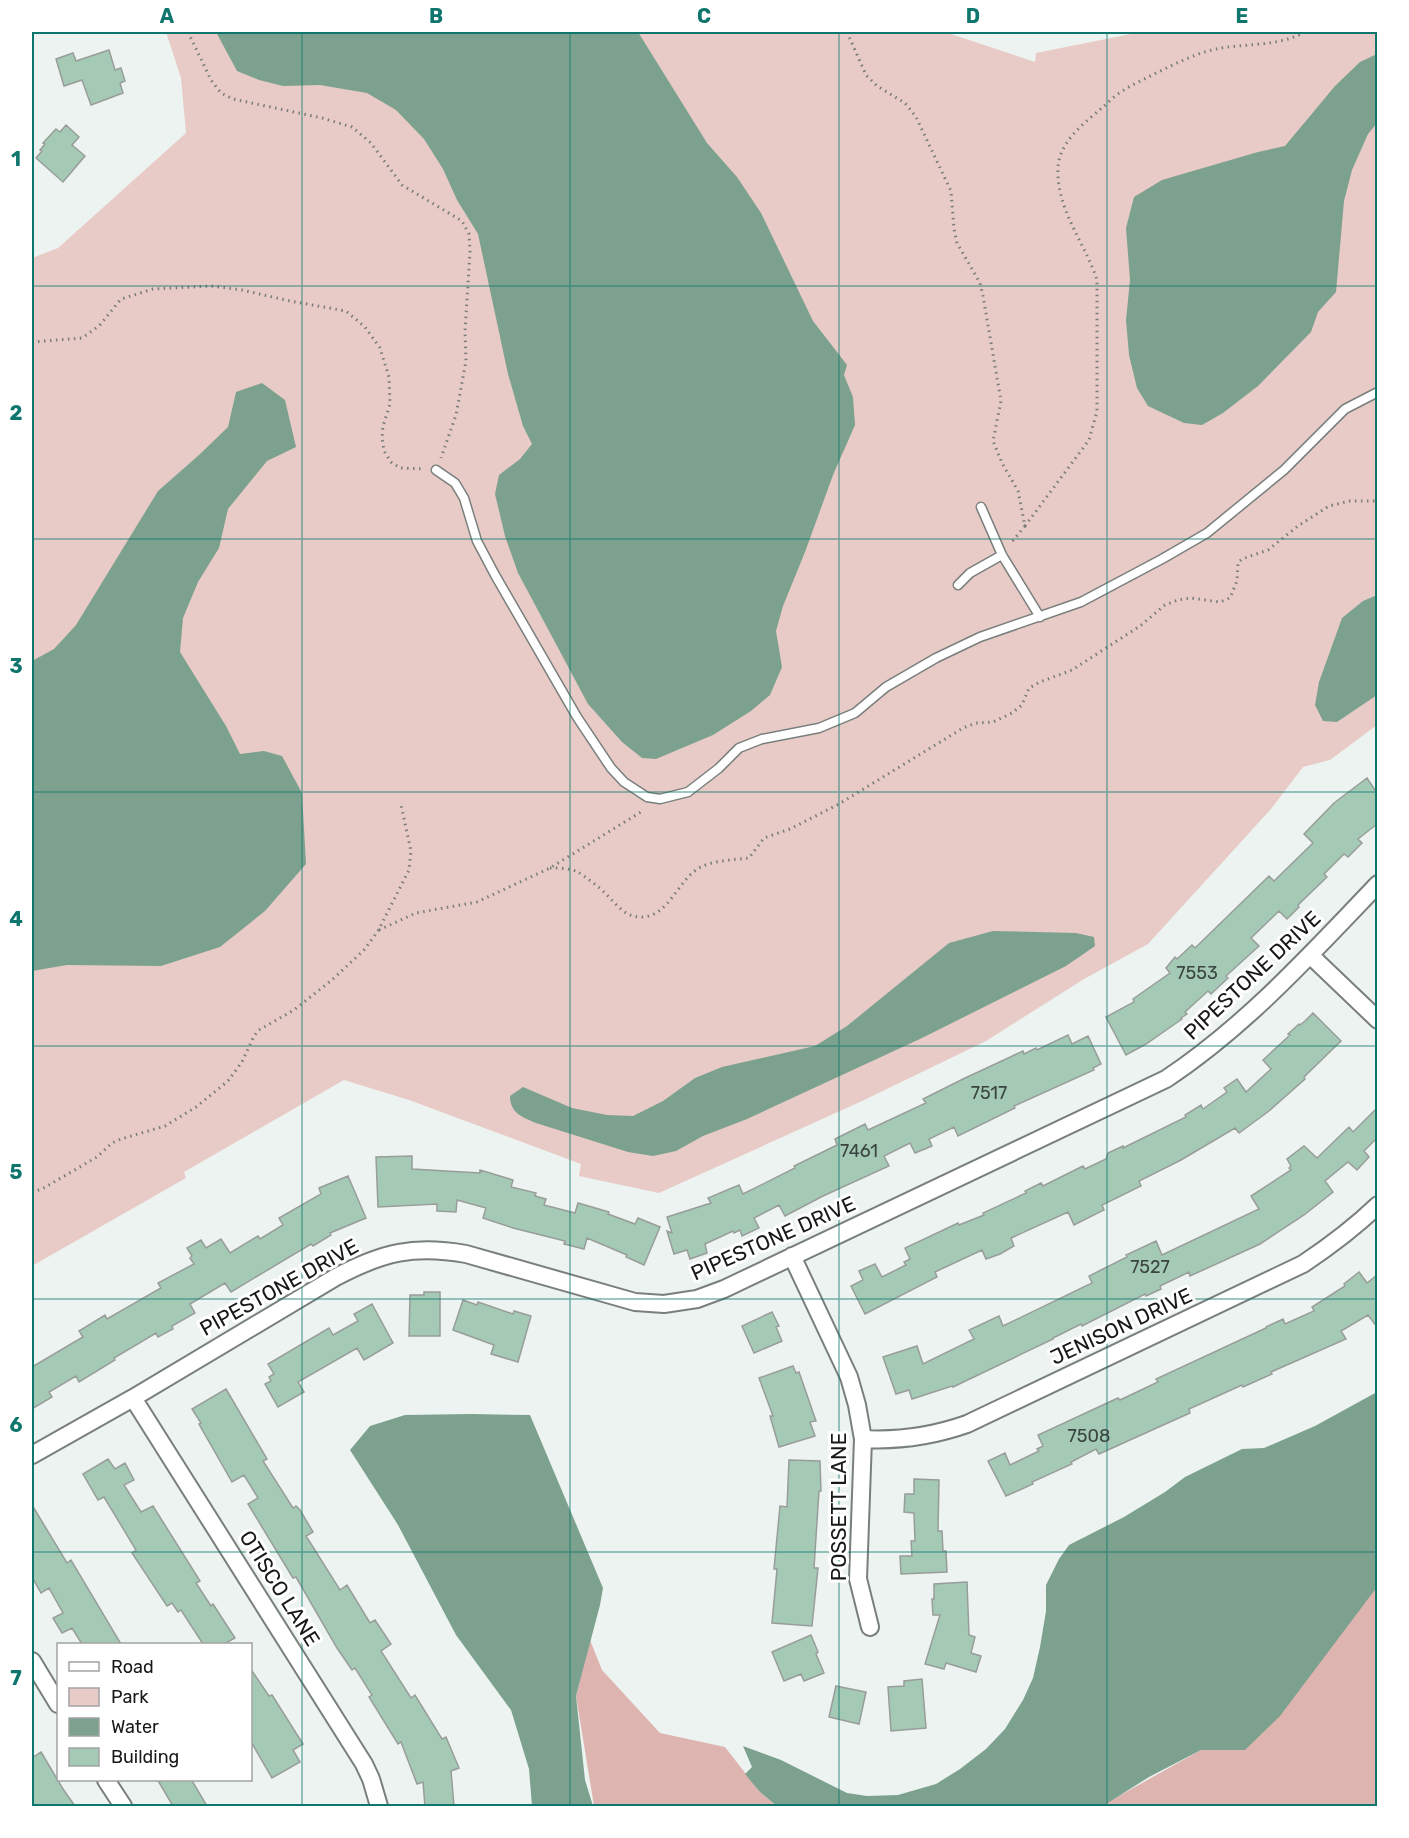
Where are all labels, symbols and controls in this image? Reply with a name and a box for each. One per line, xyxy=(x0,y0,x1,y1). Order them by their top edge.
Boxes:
text: A xyxy=(160,4,175,28)
text: B xyxy=(429,4,443,28)
text: C xyxy=(697,4,711,28)
text: D xyxy=(966,4,980,28)
text: E xyxy=(1236,4,1248,28)
text: 1 xyxy=(11,147,21,171)
text: 2 xyxy=(10,401,23,425)
text: 3 xyxy=(9,654,23,678)
street label: PIPESTONE DRIVE xyxy=(1179,905,1325,1045)
text: 4 xyxy=(9,907,23,931)
house number: 7553 xyxy=(1176,962,1218,984)
house number: 7517 xyxy=(971,1082,1007,1104)
house number: 7461 xyxy=(840,1140,878,1162)
text: 5 xyxy=(10,1160,23,1184)
street label: PIPESTONE DRIVE xyxy=(687,1191,859,1285)
street label: PIPESTONE DRIVE xyxy=(195,1233,363,1341)
house number: 7527 xyxy=(1130,1256,1170,1278)
street label: JENISON DRIVE xyxy=(1046,1282,1196,1370)
text: 6 xyxy=(9,1413,23,1437)
house number: 7508 xyxy=(1068,1425,1110,1447)
street label: POSSETT LANE xyxy=(826,1433,851,1581)
street label: OTISCO LANE xyxy=(235,1526,325,1650)
legend xyxy=(57,1643,252,1781)
text: Road xyxy=(111,1656,154,1678)
text: 7 xyxy=(10,1666,22,1690)
text: Park xyxy=(111,1686,149,1708)
text: Water xyxy=(111,1716,159,1738)
text: Building xyxy=(111,1746,179,1768)

